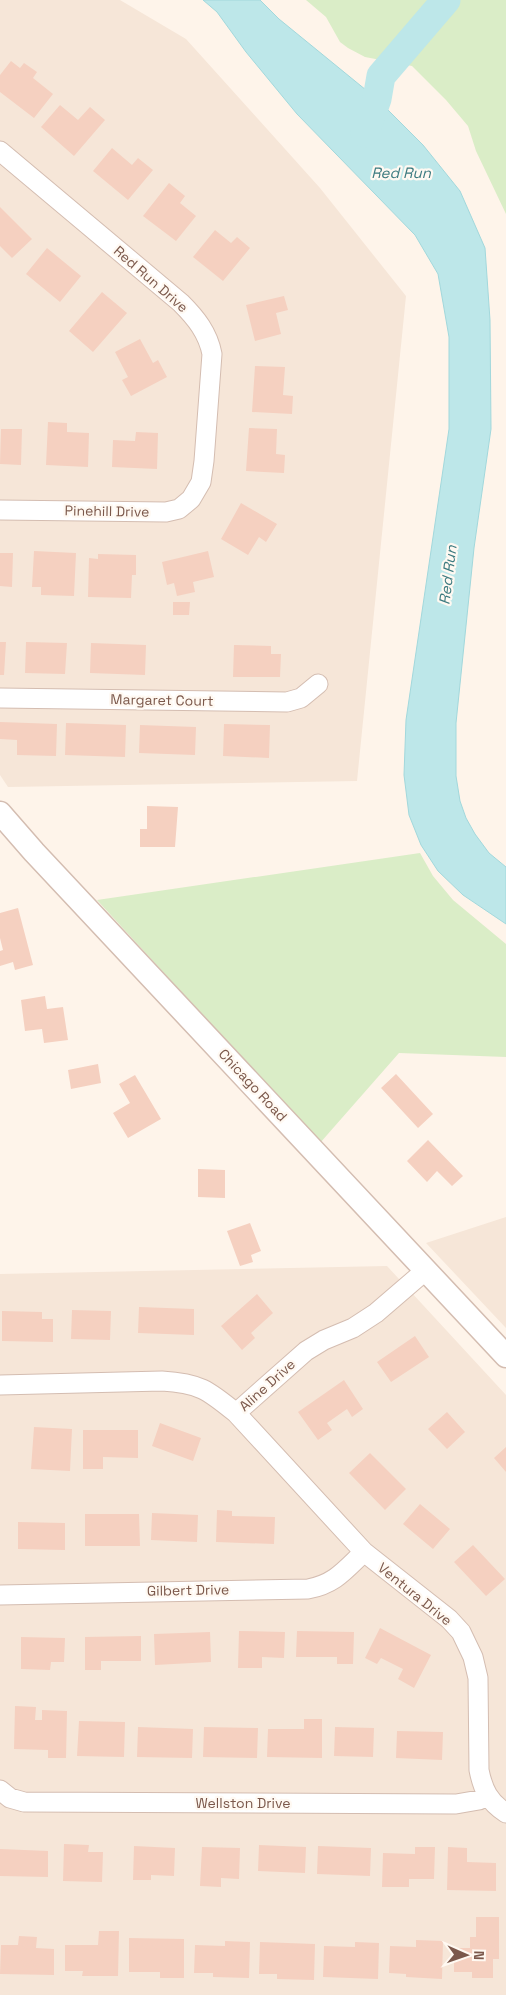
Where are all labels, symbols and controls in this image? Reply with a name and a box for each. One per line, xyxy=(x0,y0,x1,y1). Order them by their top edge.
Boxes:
water label: Red Run xyxy=(371,163,432,182)
street label: Red Run Drive xyxy=(110,242,192,316)
street label: Pinehill Drive xyxy=(64,501,150,521)
water label: Red Run xyxy=(434,543,461,606)
street label: Margaret Court xyxy=(110,690,214,710)
street label: Chicago Road xyxy=(215,1045,291,1125)
street label: Aline Drive xyxy=(235,1355,299,1415)
street label: Ventura Drive xyxy=(374,1559,456,1629)
street label: Gilbert Drive xyxy=(147,1580,229,1600)
street label: Wellston Drive xyxy=(196,1794,290,1812)
north arrow xyxy=(441,1930,491,1980)
text: N xyxy=(470,1950,488,1960)

